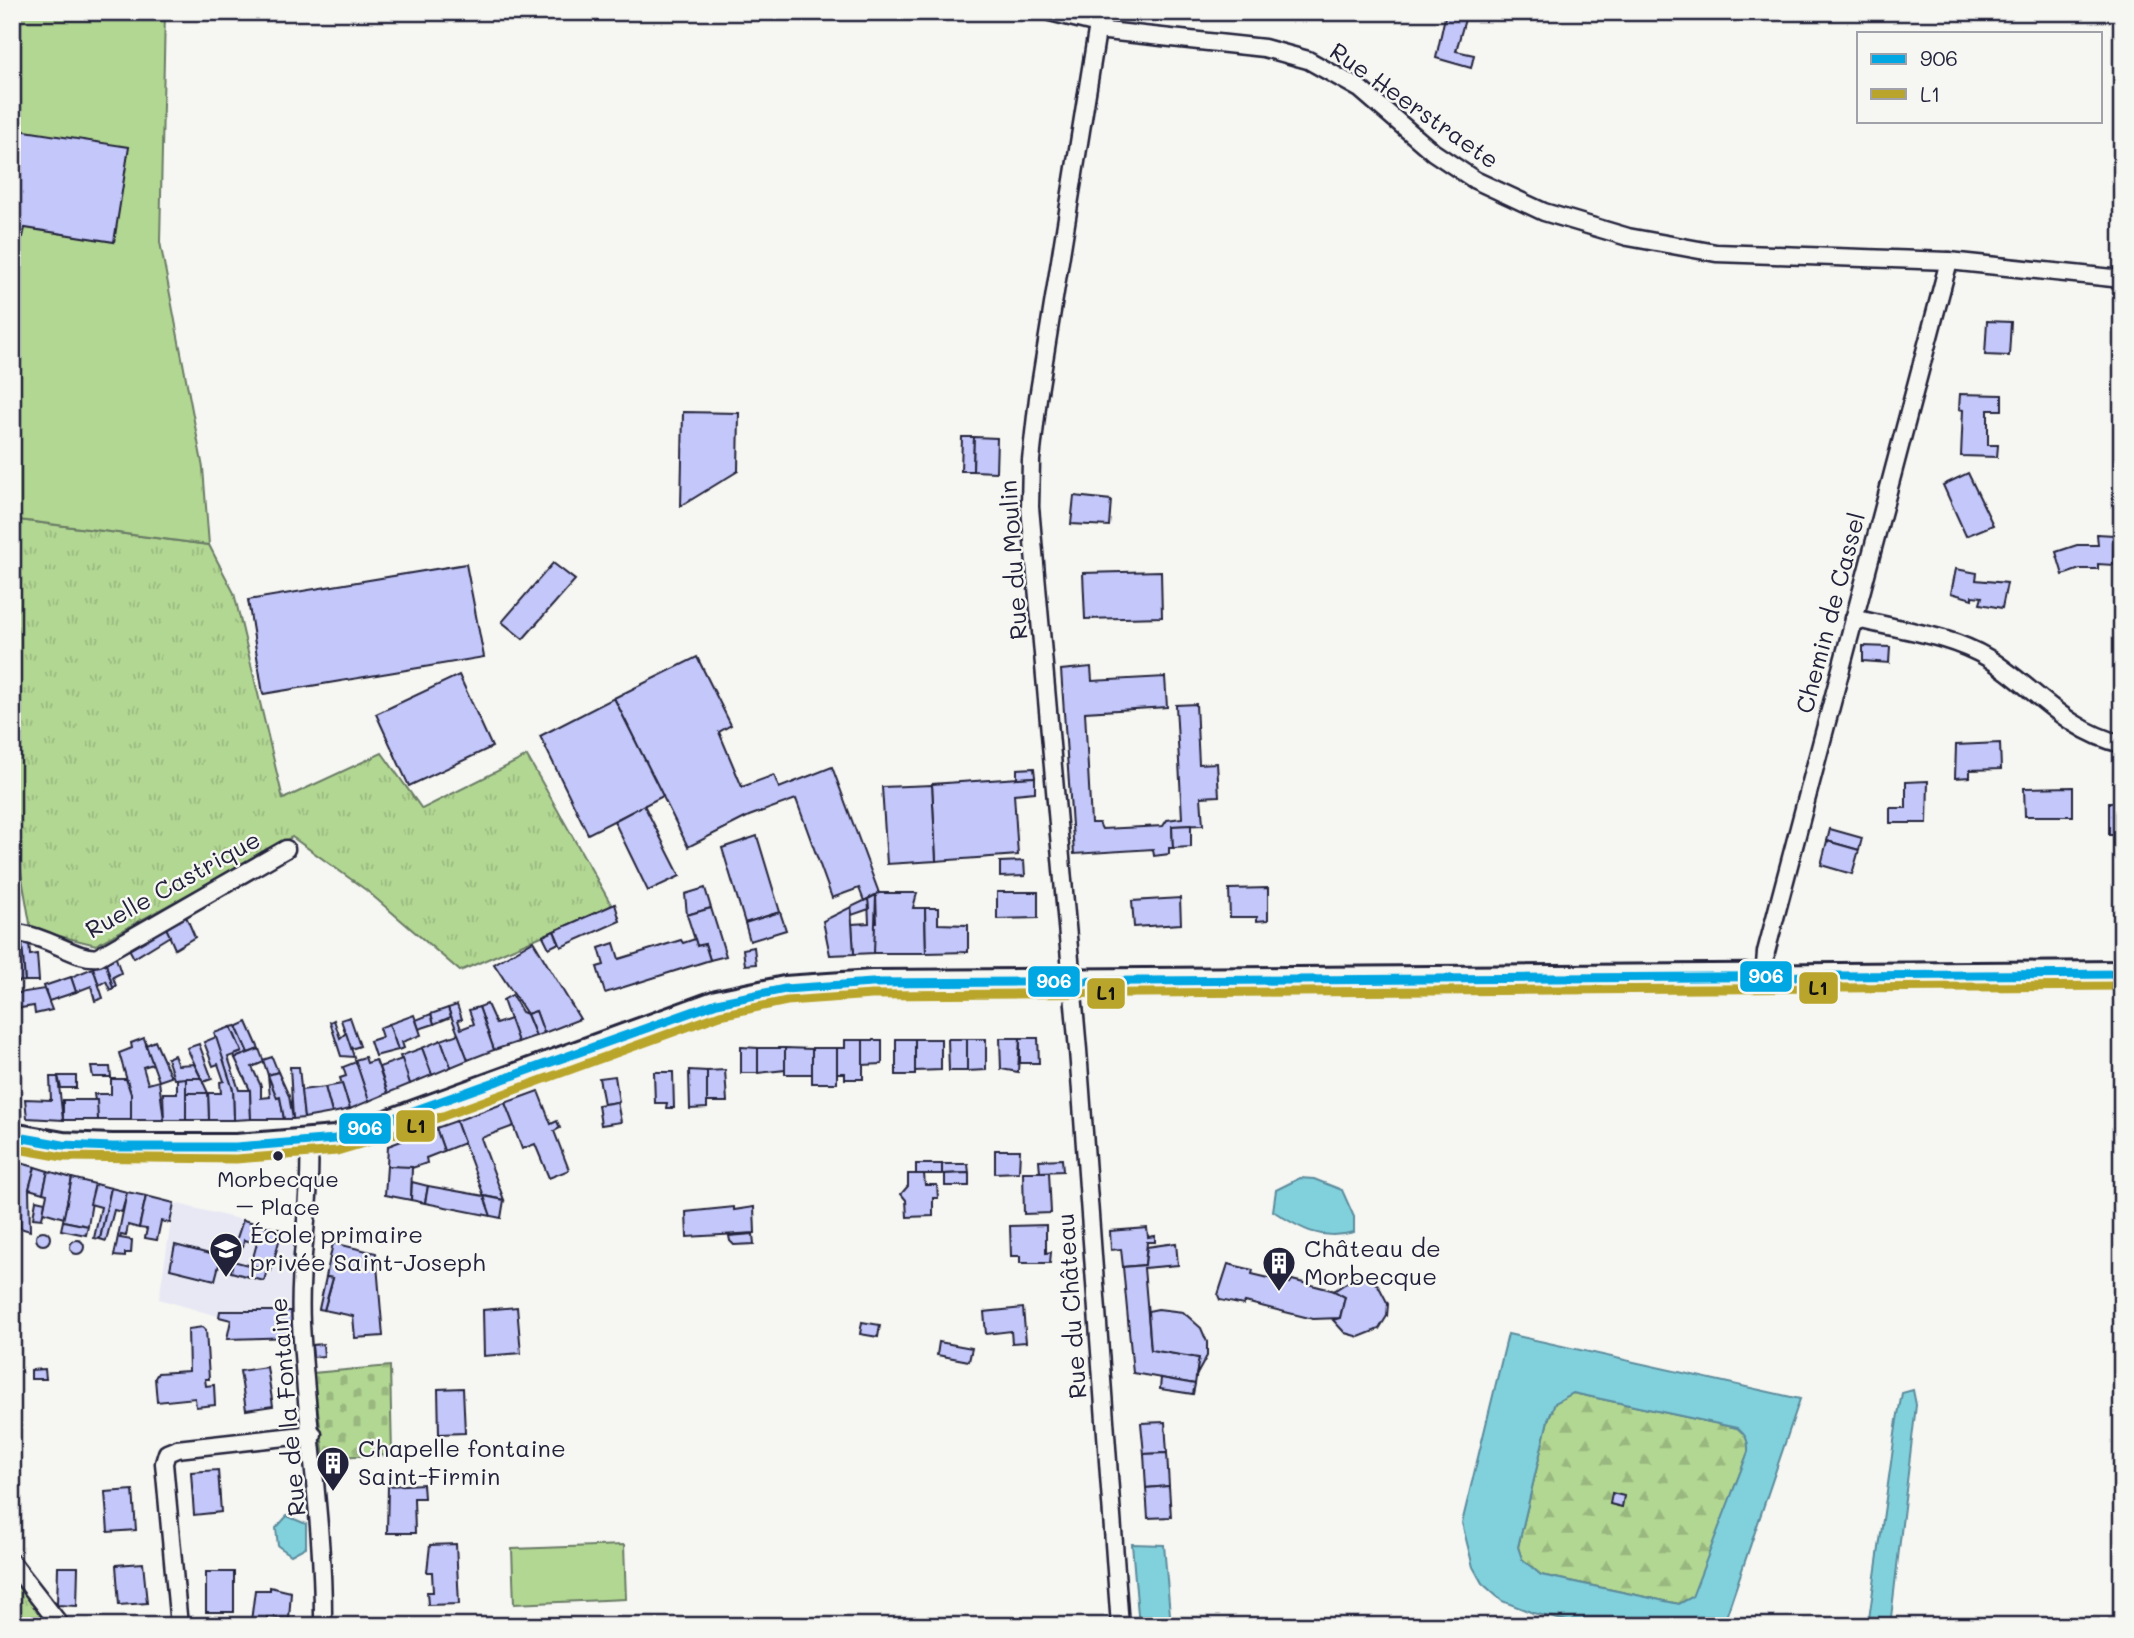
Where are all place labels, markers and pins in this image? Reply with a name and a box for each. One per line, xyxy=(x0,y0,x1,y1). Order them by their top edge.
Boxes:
marker: Morbecque – Place xyxy=(271,1149,285,1163)
place label: Morbecque – Place xyxy=(217,1164,339,1221)
place label: École primaire privée Saint-Joseph xyxy=(250,1218,486,1277)
school or university icon: École primaire privée Saint-Joseph xyxy=(207,1230,245,1279)
place label: Château de Morbecque xyxy=(1304,1232,1441,1291)
building icon: Château de Morbecque xyxy=(1260,1244,1298,1293)
place label: Chapelle fontaine Saint-Firmin xyxy=(358,1432,566,1491)
building icon: Chapelle fontaine Saint-Firmin xyxy=(314,1444,352,1493)

